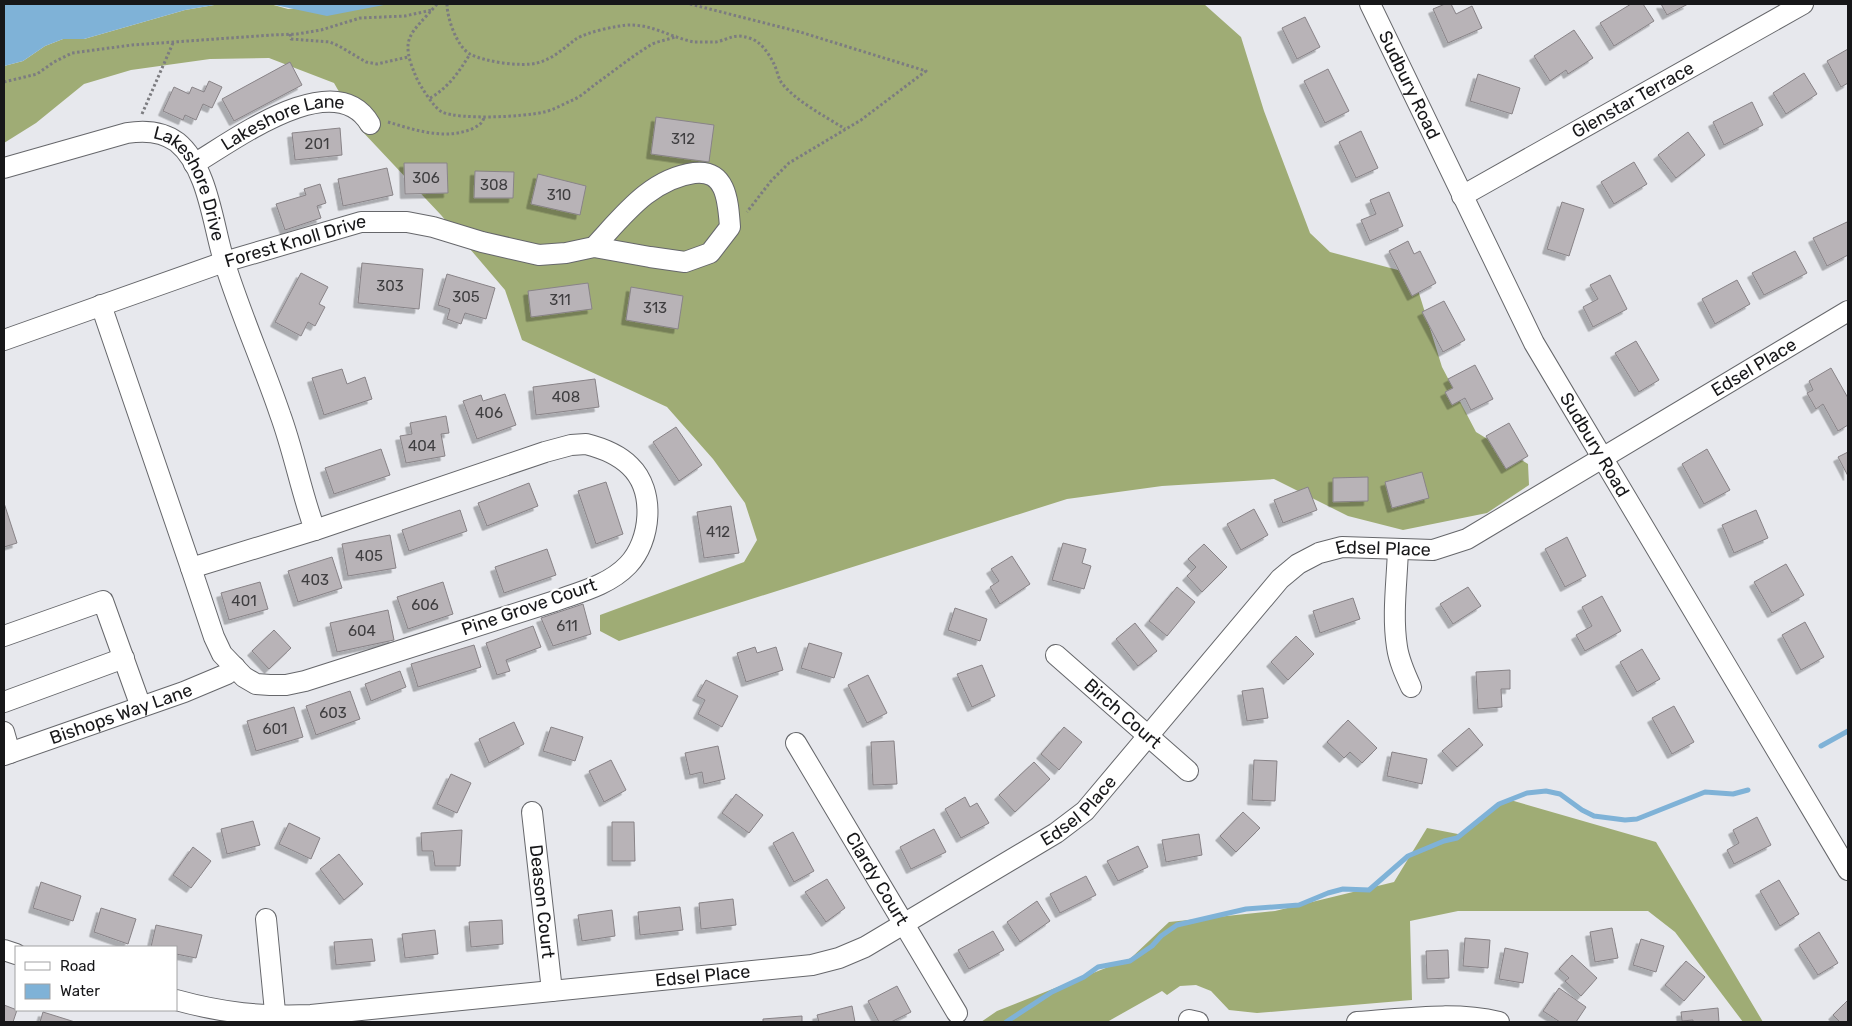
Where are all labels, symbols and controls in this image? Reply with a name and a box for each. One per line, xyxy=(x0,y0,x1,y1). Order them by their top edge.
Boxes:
street label: Sudbury Road xyxy=(1374,27,1445,143)
street label: Glenstar Terrace xyxy=(1568,57,1698,143)
street label: Lakeshore Lane xyxy=(217,91,346,155)
street label: Lakeshore Drive xyxy=(151,122,229,243)
house number: 312 xyxy=(671,130,695,148)
house number: 201 xyxy=(305,135,329,153)
house number: 306 xyxy=(412,169,440,187)
house number: 308 xyxy=(480,176,508,194)
house number: 310 xyxy=(547,186,571,204)
street label: Forest Knoll Drive xyxy=(222,211,366,272)
house number: 303 xyxy=(376,277,404,295)
house number: 305 xyxy=(452,288,480,306)
house number: 311 xyxy=(549,291,571,309)
house number: 313 xyxy=(643,299,667,317)
street label: Edsel Place xyxy=(1707,333,1801,401)
house number: 408 xyxy=(552,388,580,406)
street label: Sudbury Road xyxy=(1555,389,1634,501)
house number: 406 xyxy=(475,404,503,422)
house number: 404 xyxy=(408,437,436,455)
house number: 412 xyxy=(706,523,730,541)
street label: Edsel Place xyxy=(1333,535,1431,561)
house number: 405 xyxy=(355,547,383,565)
house number: 403 xyxy=(301,571,329,589)
street label: Pine Grove Court xyxy=(459,574,599,640)
house number: 401 xyxy=(231,592,257,610)
house number: 606 xyxy=(411,596,439,614)
house number: 611 xyxy=(556,617,578,635)
house number: 604 xyxy=(348,622,376,640)
street label: Birch Court xyxy=(1080,674,1166,754)
street label: Bishops Way Lane xyxy=(47,679,196,749)
house number: 603 xyxy=(319,704,347,722)
house number: 601 xyxy=(263,720,288,738)
street label: Edsel Place xyxy=(1036,771,1121,851)
street label: Clardy Court xyxy=(841,828,913,929)
street label: Deason Court xyxy=(525,843,559,960)
legend xyxy=(15,946,178,1011)
text: Road xyxy=(60,957,96,975)
street label: Edsel Place xyxy=(654,960,751,992)
text: Water xyxy=(60,982,100,1000)

